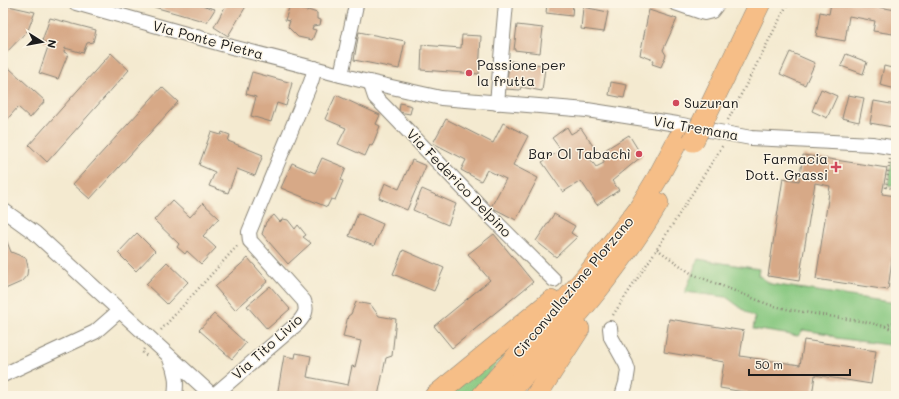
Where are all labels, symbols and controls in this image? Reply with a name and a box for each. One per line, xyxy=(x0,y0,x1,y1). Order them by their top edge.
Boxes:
street label: Via Ponte Pietra xyxy=(151,16,266,63)
north arrow xyxy=(22,22,62,62)
text: N xyxy=(44,38,60,50)
place label: Passione per la frutta xyxy=(477,55,566,90)
marker: Passione per la frutta xyxy=(464,68,474,78)
place label: Suzuran xyxy=(684,93,739,112)
marker: Suzuran xyxy=(671,98,681,108)
street label: Via Tremana xyxy=(652,111,740,144)
street label: Via Federico Delpino xyxy=(403,124,516,241)
place label: Bar Ol Tabachì xyxy=(528,144,631,163)
marker: Bar Ol Tabachì xyxy=(634,149,644,159)
place label: Farmacia Dott. Grassi xyxy=(745,149,828,184)
marker: Farmacia Dott. Grassi xyxy=(831,162,841,172)
street label: Circonvallazione Plorzano xyxy=(508,212,637,361)
street label: Via Tito Livio xyxy=(227,310,306,384)
scale bar xyxy=(749,351,850,377)
text: 50 m xyxy=(755,356,783,372)

